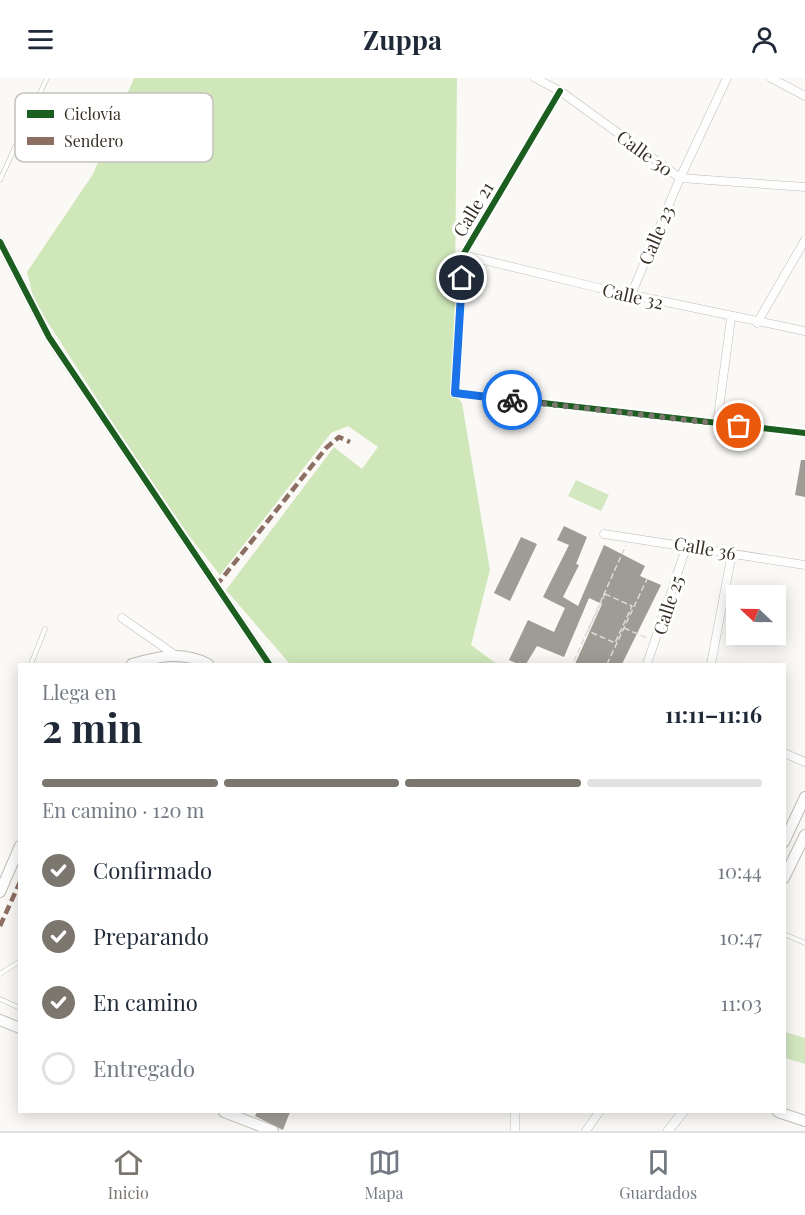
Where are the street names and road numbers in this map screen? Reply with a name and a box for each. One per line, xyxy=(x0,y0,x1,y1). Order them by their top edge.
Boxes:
street label: Calle 30 xyxy=(612,124,678,182)
street label: Calle 21 xyxy=(447,177,499,241)
street label: Calle 23 xyxy=(633,202,679,268)
street label: Calle 32 xyxy=(600,277,666,315)
street label: Calle 36 xyxy=(672,531,738,565)
street label: Calle 25 xyxy=(647,572,689,638)

